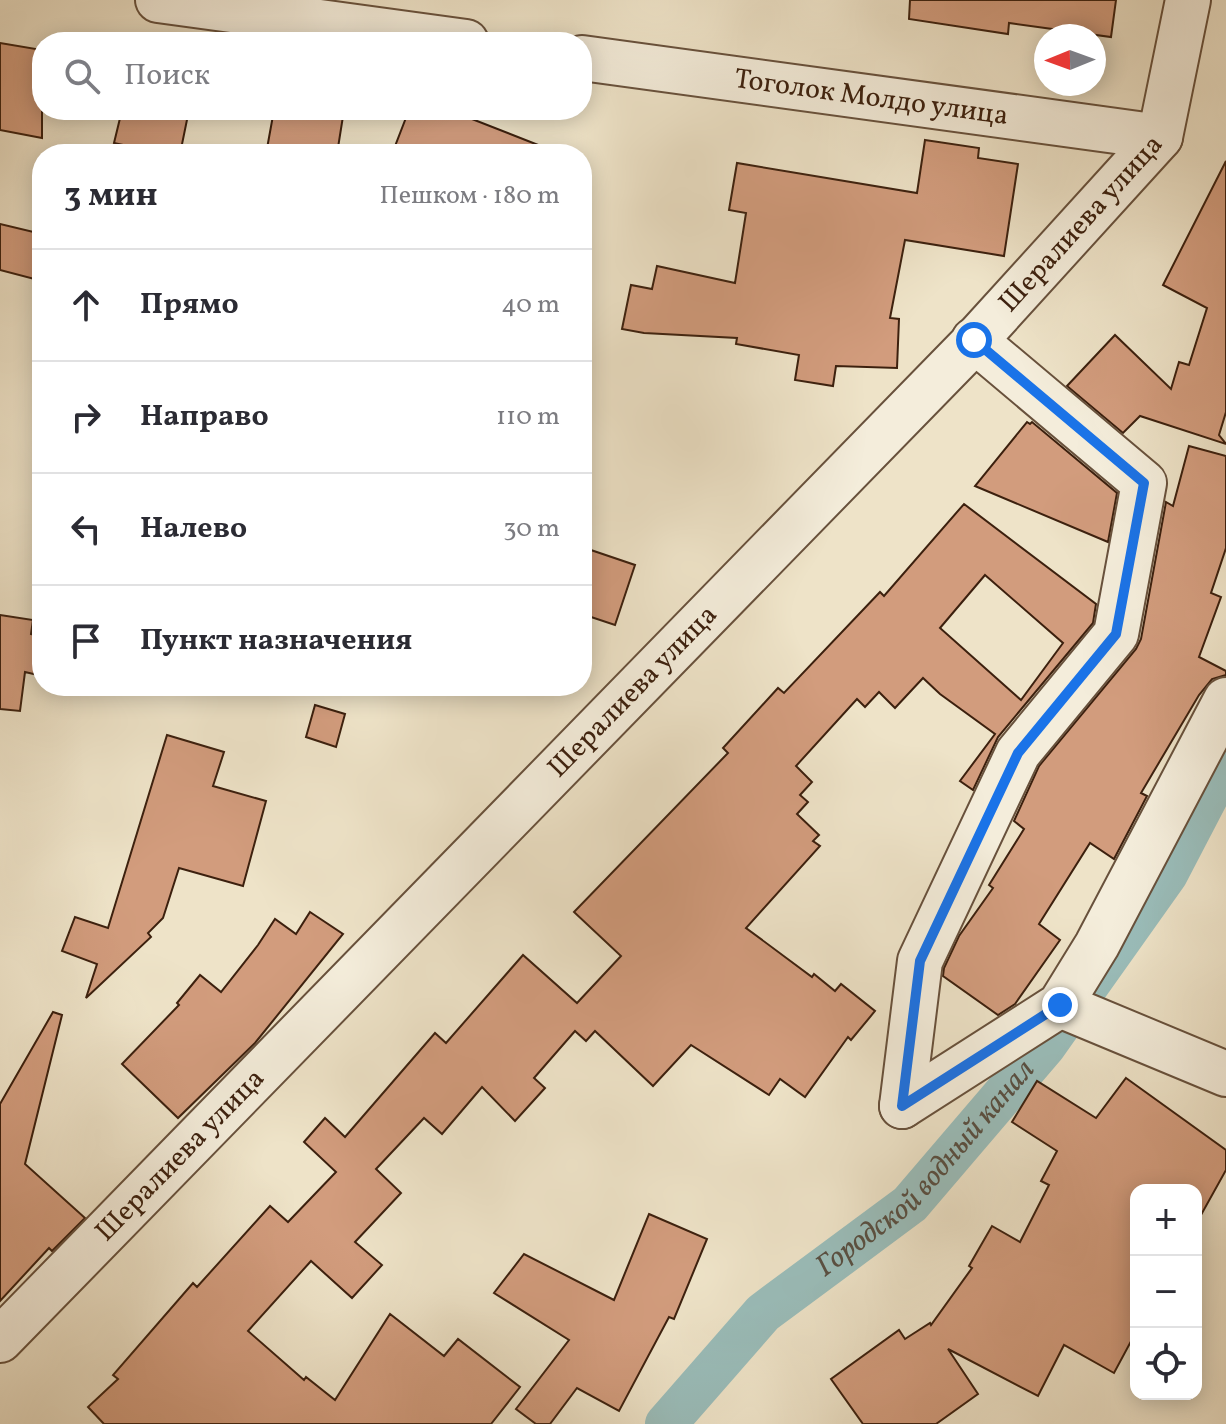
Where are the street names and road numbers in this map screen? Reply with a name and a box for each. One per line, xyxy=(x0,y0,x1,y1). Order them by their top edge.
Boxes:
street label: Тоголок Молдо улица xyxy=(732,60,1011,136)
street label: Шералиева улица xyxy=(990,126,1172,321)
street label: Шералиева улица xyxy=(539,596,726,787)
street label: Шералиева улица xyxy=(87,1060,274,1251)

